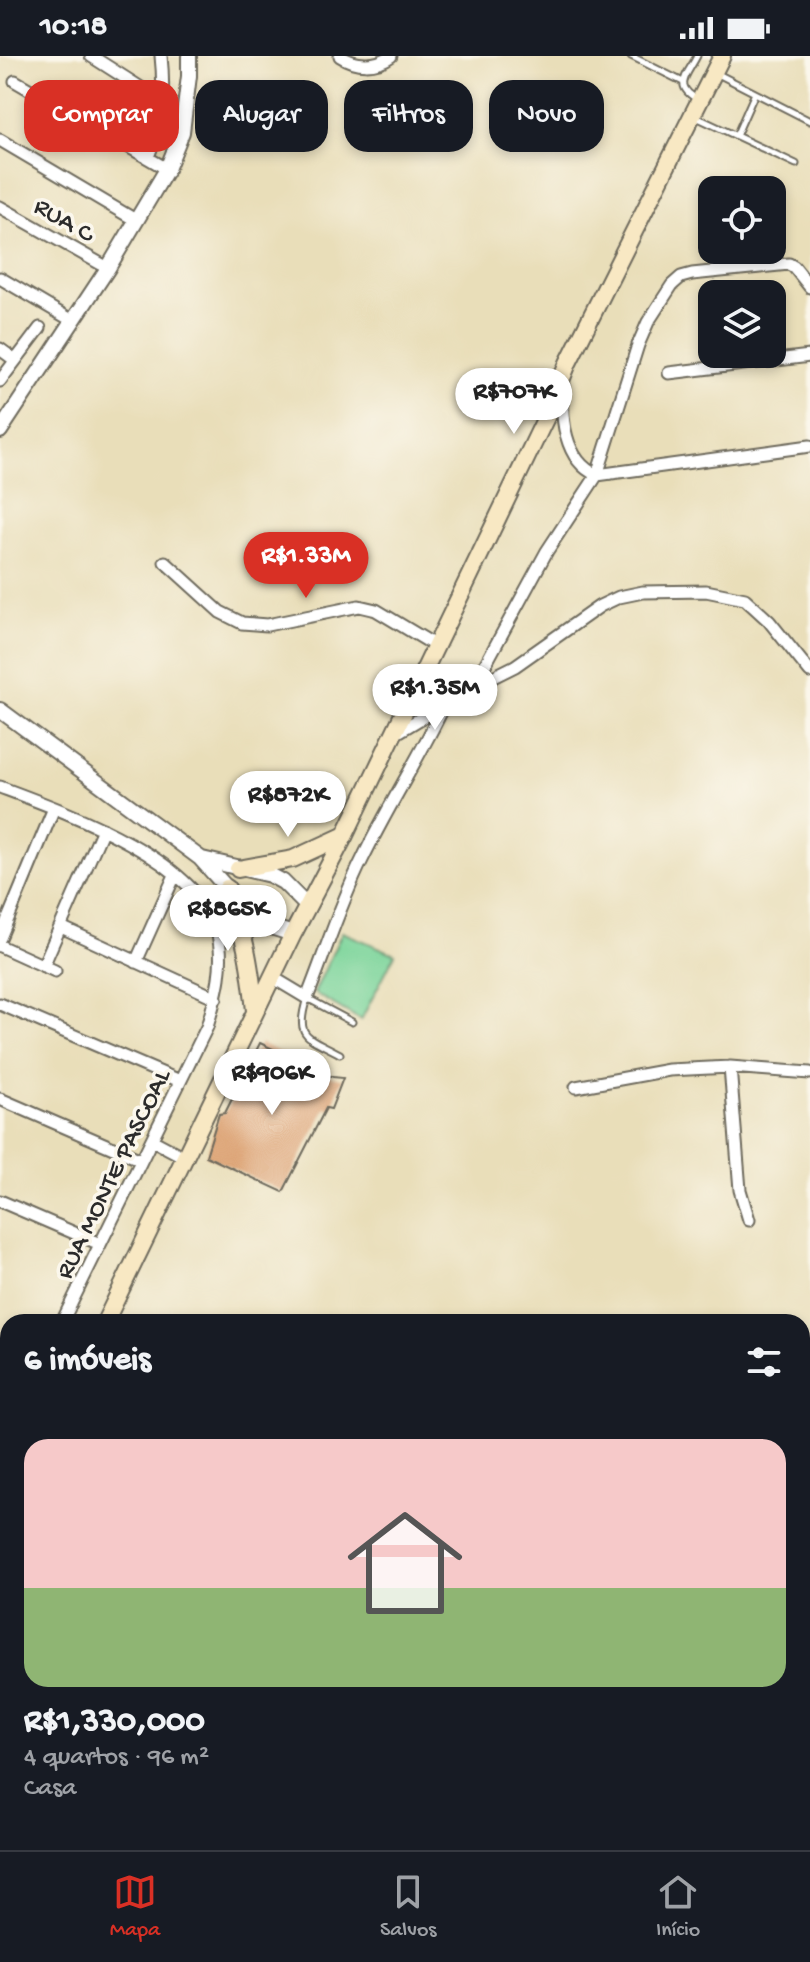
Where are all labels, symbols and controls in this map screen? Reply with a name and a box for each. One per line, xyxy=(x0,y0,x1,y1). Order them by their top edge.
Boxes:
text: 10:18 xyxy=(40,11,107,46)
chip: Comprar xyxy=(24,80,179,152)
chip: Alugar xyxy=(195,80,328,152)
chip: Filtros xyxy=(344,80,473,152)
chip: Novo xyxy=(489,80,604,152)
map controls xyxy=(698,176,786,368)
button: locate xyxy=(698,176,786,264)
street label: RUA C xyxy=(27,192,100,252)
button: layers xyxy=(698,280,786,368)
pin: R$707K xyxy=(449,368,579,436)
text: R$707K xyxy=(473,378,555,409)
pin: R$1.33M xyxy=(232,532,380,600)
text: R$1.33M xyxy=(262,542,351,573)
pin: R$1.35M xyxy=(361,664,509,732)
text: R$1.35M xyxy=(390,674,480,705)
pin: R$872K xyxy=(223,771,353,839)
text: R$872K xyxy=(248,781,328,812)
pin: R$865K xyxy=(163,885,293,953)
text: R$865K xyxy=(188,895,268,926)
pin: R$906K xyxy=(207,1049,337,1117)
text: R$906K xyxy=(232,1059,312,1090)
street label: RUA MONTE PASCOAL xyxy=(51,1064,180,1285)
icon: filters xyxy=(742,1340,786,1384)
text: 6 imóveis xyxy=(24,1342,151,1382)
icon: home xyxy=(333,1491,477,1635)
text: R$1,330,000 xyxy=(24,1703,205,1743)
text: 4 quartos · 96 m² xyxy=(24,1743,209,1774)
text: Casa xyxy=(24,1774,77,1805)
tab: Mapa xyxy=(110,1870,160,1944)
tab: Salvos xyxy=(380,1870,436,1944)
tab: Início xyxy=(656,1870,700,1944)

